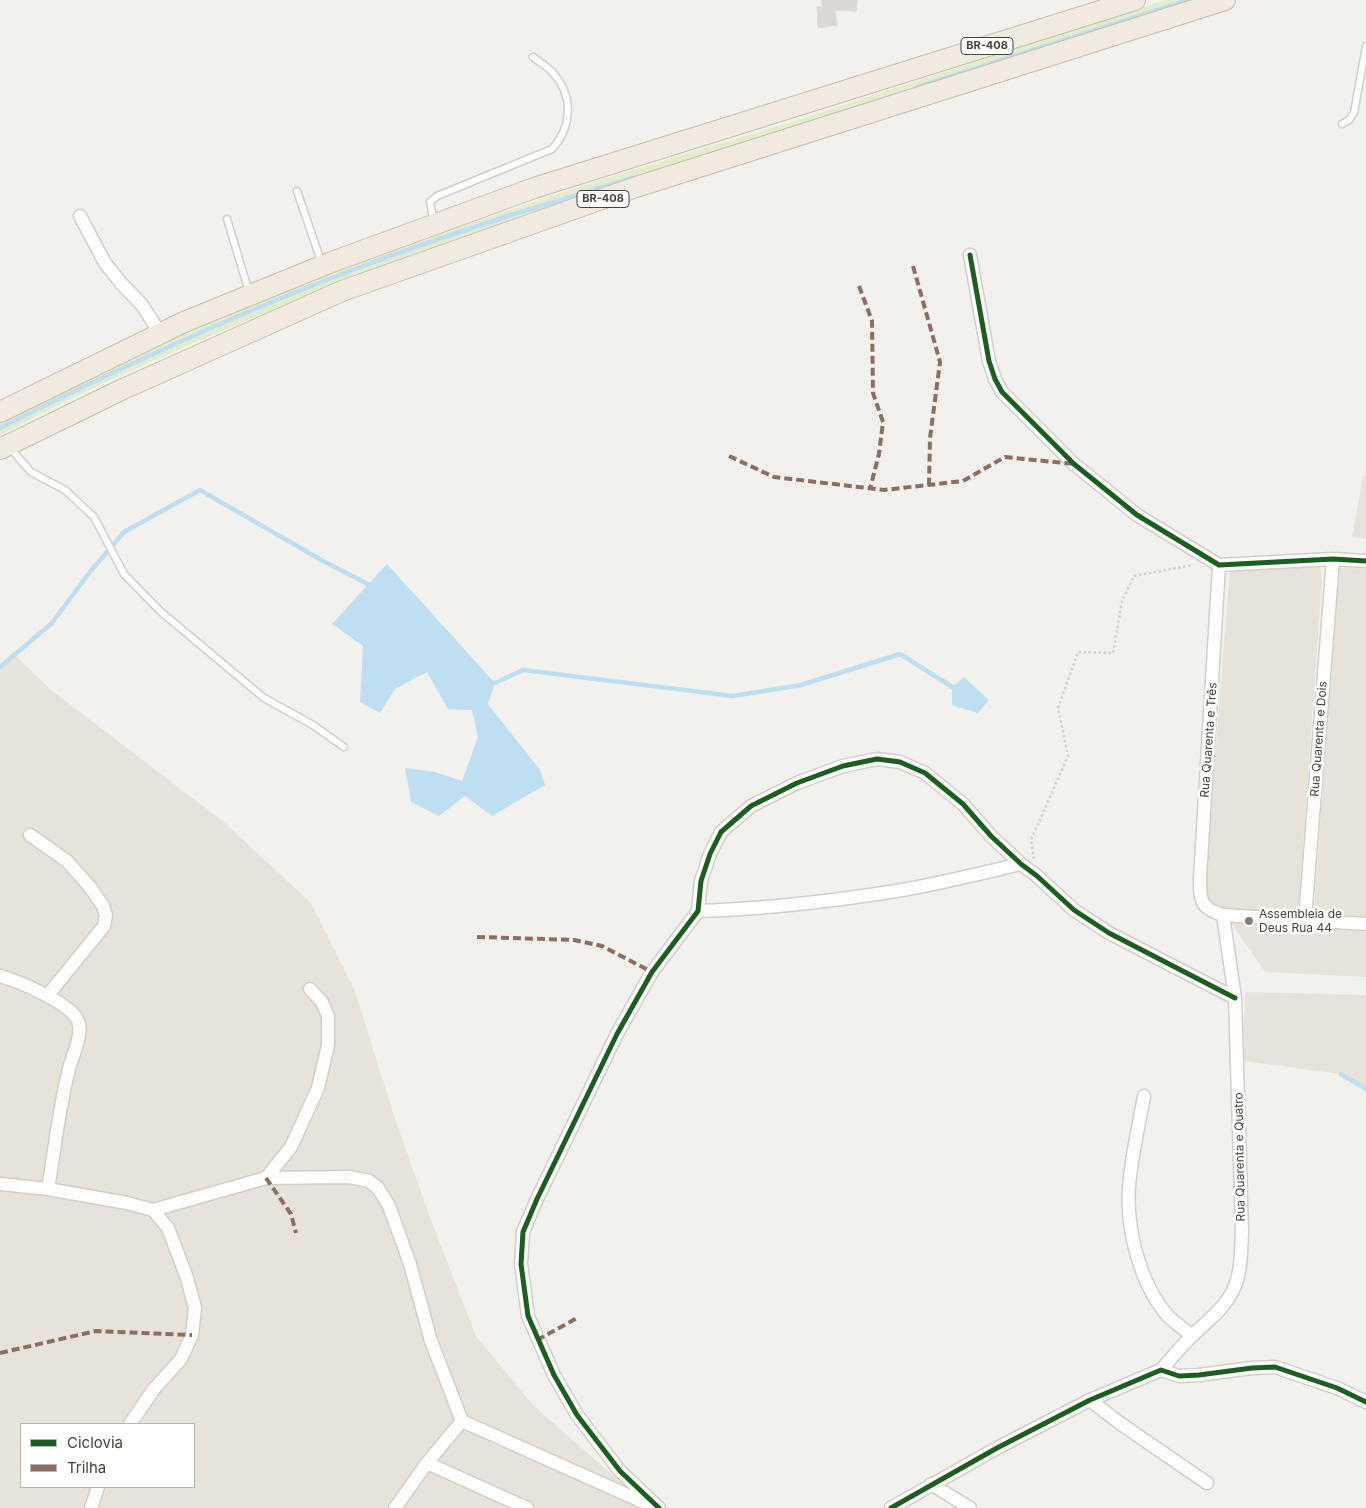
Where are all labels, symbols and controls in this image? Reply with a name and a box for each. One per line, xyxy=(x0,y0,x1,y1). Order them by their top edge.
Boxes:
road number: BR-408 xyxy=(961,37,1013,54)
road number: BR-408 xyxy=(577,190,629,208)
street label: Rua Quarenta e Dois xyxy=(1308,681,1330,797)
street label: Rua Quarenta e Três xyxy=(1198,682,1220,798)
place label: Assembleia de Deus Rua 44 xyxy=(1259,907,1342,935)
marker: Assembleia de Deus Rua 44 xyxy=(1243,915,1255,927)
street label: Rua Quarenta e Quatro xyxy=(1232,1092,1248,1222)
legend xyxy=(20,1423,195,1488)
text: Ciclovia xyxy=(67,1433,123,1452)
text: Trilha xyxy=(67,1458,106,1477)

